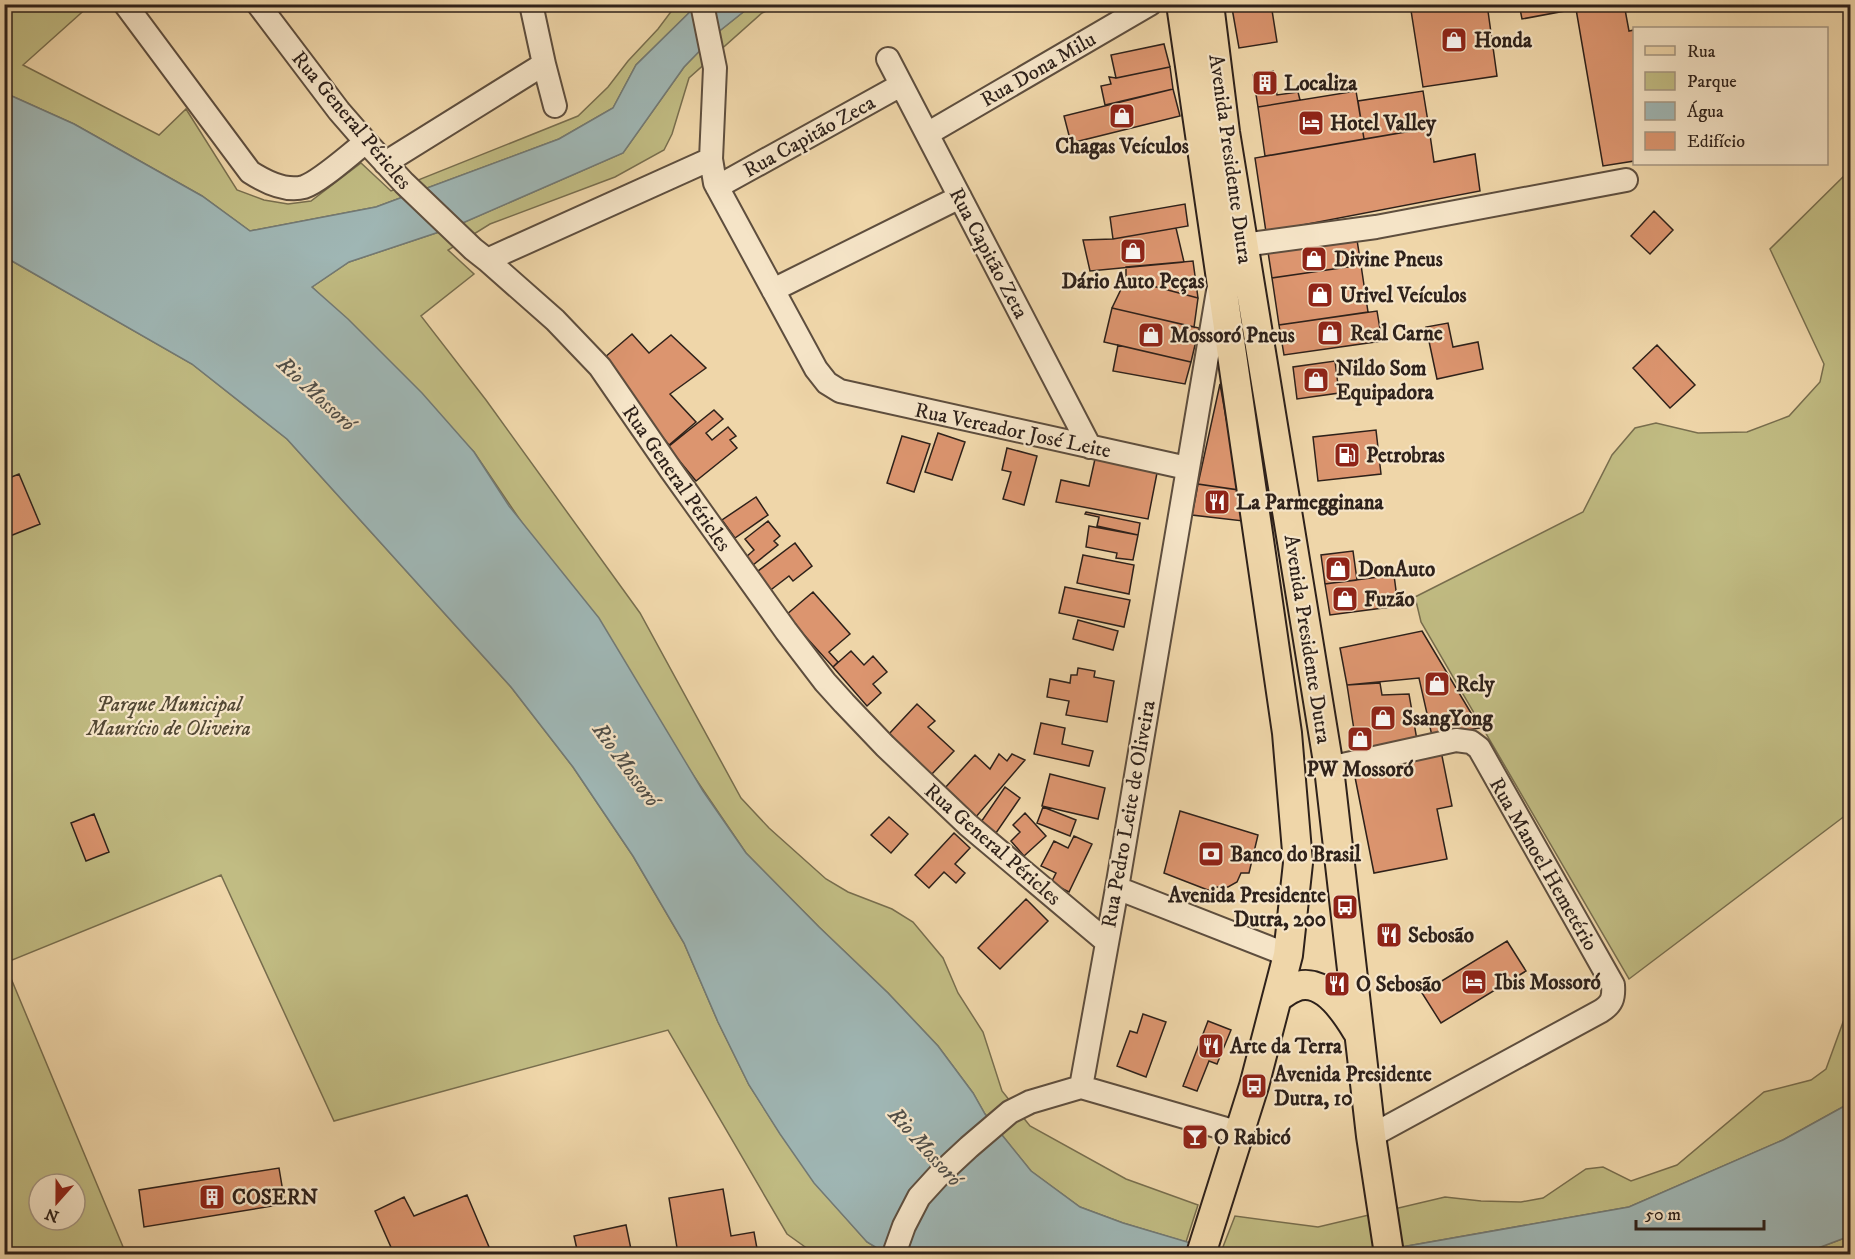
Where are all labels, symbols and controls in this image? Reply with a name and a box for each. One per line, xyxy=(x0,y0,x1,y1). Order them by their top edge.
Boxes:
shop icon: Honda xyxy=(1439,25,1469,55)
street label: Rua Dona Milu xyxy=(976,26,1101,113)
legend xyxy=(1633,27,1828,165)
place label: Honda xyxy=(1474,28,1533,54)
text: Rua xyxy=(1687,41,1716,63)
street label: Rua General Péricles xyxy=(286,46,417,195)
street label: Avenida Presidente Dutra xyxy=(1202,53,1258,266)
building icon: Localiza xyxy=(1250,68,1280,98)
place label: Localiza xyxy=(1284,71,1358,97)
text: Parque xyxy=(1687,71,1737,93)
street label: Rua Capitão Zeca xyxy=(739,90,880,184)
text: Água xyxy=(1687,100,1724,123)
shop icon: Chagas Veículos xyxy=(1107,101,1137,131)
hotel icon: Hotel Valley xyxy=(1296,108,1326,138)
place label: Hotel Valley xyxy=(1330,111,1437,137)
text: Edifício xyxy=(1687,131,1745,153)
place label: Chagas Veículos xyxy=(1055,134,1189,160)
street label: Rua Capitão Zeta xyxy=(943,184,1034,323)
shop icon: Dário Auto Peças xyxy=(1118,236,1148,266)
shop icon: Divine Pneus xyxy=(1299,244,1329,274)
place label: Divine Pneus xyxy=(1334,247,1443,273)
place label: Dário Auto Peças xyxy=(1061,269,1205,295)
shop icon: Urivel Veículos xyxy=(1305,280,1335,310)
place label: Urivel Veículos xyxy=(1340,283,1467,309)
shop icon: Real Carne xyxy=(1315,318,1345,348)
shop icon: Mossoró Pneus xyxy=(1136,320,1166,350)
place label: Real Carne xyxy=(1350,321,1443,347)
place label: Mossoró Pneus xyxy=(1170,323,1295,349)
water label: Rio Mossoró xyxy=(270,350,363,439)
place label: Nildo Som Equipadora xyxy=(1336,356,1435,406)
shop icon: Nildo Som Equipadora xyxy=(1301,365,1331,395)
street label: Rua Vereador José Leite xyxy=(912,397,1113,465)
street label: Rua General Péricles xyxy=(616,400,736,557)
fuel station icon: Petrobras xyxy=(1332,440,1362,470)
place label: Petrobras xyxy=(1366,443,1445,469)
restaurant icon: La Parmegginana xyxy=(1202,487,1232,517)
place label: La Parmegginana xyxy=(1236,490,1385,516)
street label: Avenida Presidente Dutra xyxy=(1278,533,1336,746)
shop icon: DonAuto xyxy=(1323,554,1353,584)
place label: DonAuto xyxy=(1358,557,1435,583)
shop icon: Fuzão xyxy=(1330,584,1360,614)
place label: Fuzão xyxy=(1364,587,1415,613)
shop icon: Rely xyxy=(1422,669,1452,699)
place label: Rely xyxy=(1456,672,1496,698)
park label: Parque Municipal Maurício de Oliveira xyxy=(85,692,251,742)
street label: Rua Pedro Leite de Oliveira xyxy=(1096,698,1162,930)
shop icon: SsangYong xyxy=(1368,703,1398,733)
place label: SsangYong xyxy=(1402,706,1494,732)
water label: Rio Mossoró xyxy=(586,717,667,815)
shop icon: PW Mossoró xyxy=(1345,724,1375,754)
place label: PW Mossoró xyxy=(1306,757,1414,783)
street label: Rua Manoel Hemetério xyxy=(1483,773,1603,956)
street label: Rua General Péricles xyxy=(919,778,1066,911)
bank icon: Banco do Brasil xyxy=(1196,839,1226,869)
place label: Banco do Brasil xyxy=(1230,842,1361,868)
place label: Avenida Presidente Dutra, 200 xyxy=(1167,883,1326,933)
bus stop icon: Avenida Presidente Dutra, 200 xyxy=(1330,892,1360,922)
restaurant icon: Sebosão xyxy=(1374,920,1404,950)
place label: Sebosão xyxy=(1408,923,1474,949)
hotel icon: Ibis Mossoró xyxy=(1459,967,1489,997)
restaurant icon: O Sebosão xyxy=(1322,969,1352,999)
place label: Ibis Mossoró xyxy=(1494,970,1601,996)
place label: O Sebosão xyxy=(1356,972,1441,998)
restaurant icon: Arte da Terra xyxy=(1196,1031,1226,1061)
place label: Arte da Terra xyxy=(1229,1034,1343,1060)
place label: Avenida Presidente Dutra, 10 xyxy=(1273,1062,1432,1112)
bus stop icon: Avenida Presidente Dutra, 10 xyxy=(1239,1071,1269,1101)
water label: Rio Mossoró xyxy=(881,1101,969,1194)
bar icon: O Rabicó xyxy=(1180,1122,1210,1152)
place label: O Rabicó xyxy=(1214,1125,1291,1151)
north arrow xyxy=(27,1172,87,1232)
building icon: COSERN xyxy=(197,1182,227,1212)
place label: COSERN xyxy=(232,1185,318,1211)
scale bar xyxy=(1636,1193,1764,1231)
text: N xyxy=(42,1203,62,1227)
text: 50 m xyxy=(1645,1204,1681,1226)

